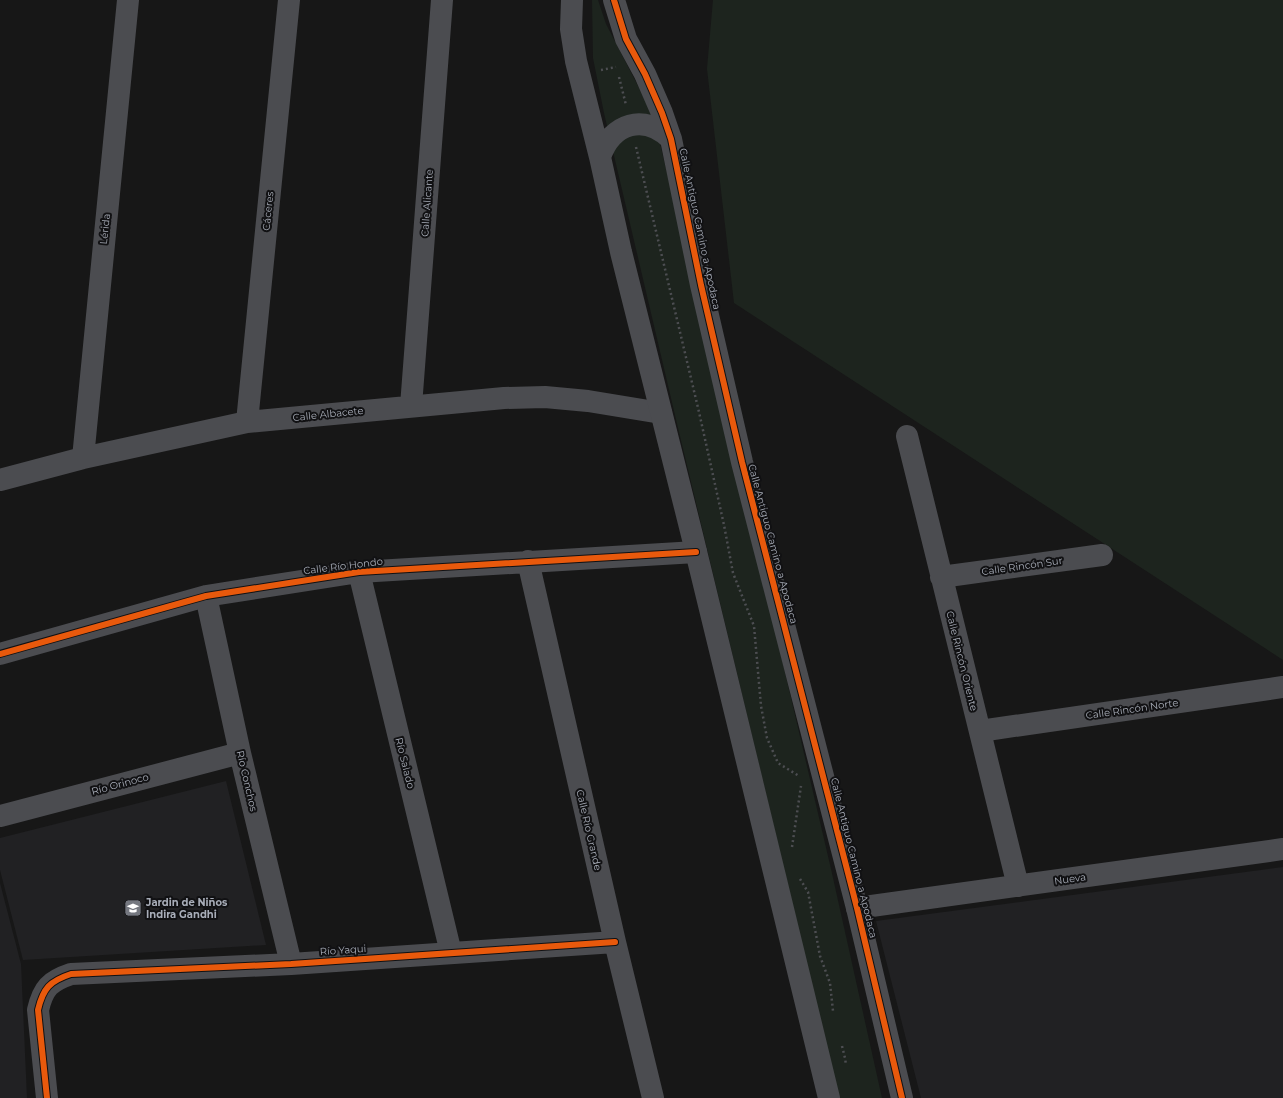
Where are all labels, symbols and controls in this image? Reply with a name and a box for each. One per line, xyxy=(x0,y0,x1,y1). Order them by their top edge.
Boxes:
street label: Calle Antiguo Camino a Apodaca xyxy=(676,147,724,311)
street label: Calle Alicante xyxy=(418,169,436,237)
street label: Cáceres xyxy=(259,191,277,231)
street label: Lérida xyxy=(97,213,113,245)
street label: Calle Albacete xyxy=(292,404,364,424)
street label: Calle Antiguo Camino a Apodaca xyxy=(745,463,801,625)
street label: Calle Rincón Sur xyxy=(981,554,1063,578)
street label: Calle Río Hondo xyxy=(303,555,383,577)
street label: Calle Rincón Oriente xyxy=(943,610,981,712)
street label: Calle Rincón Norte xyxy=(1085,696,1179,722)
street label: Río Salado xyxy=(392,736,418,790)
street label: Río Conchos xyxy=(234,749,260,813)
street label: Río Orinoco xyxy=(90,770,150,798)
street label: Calle Antiguo Camino a Apodaca xyxy=(828,776,880,940)
street label: Calle Río Grande xyxy=(573,788,605,872)
street label: Nueva xyxy=(1053,870,1087,888)
place label: Jardin de Niños Indira Gandhi xyxy=(145,896,228,921)
school or university icon: Jardin de Niños Indira Gandhi xyxy=(123,898,143,918)
street label: Río Yaqui xyxy=(319,942,367,958)

